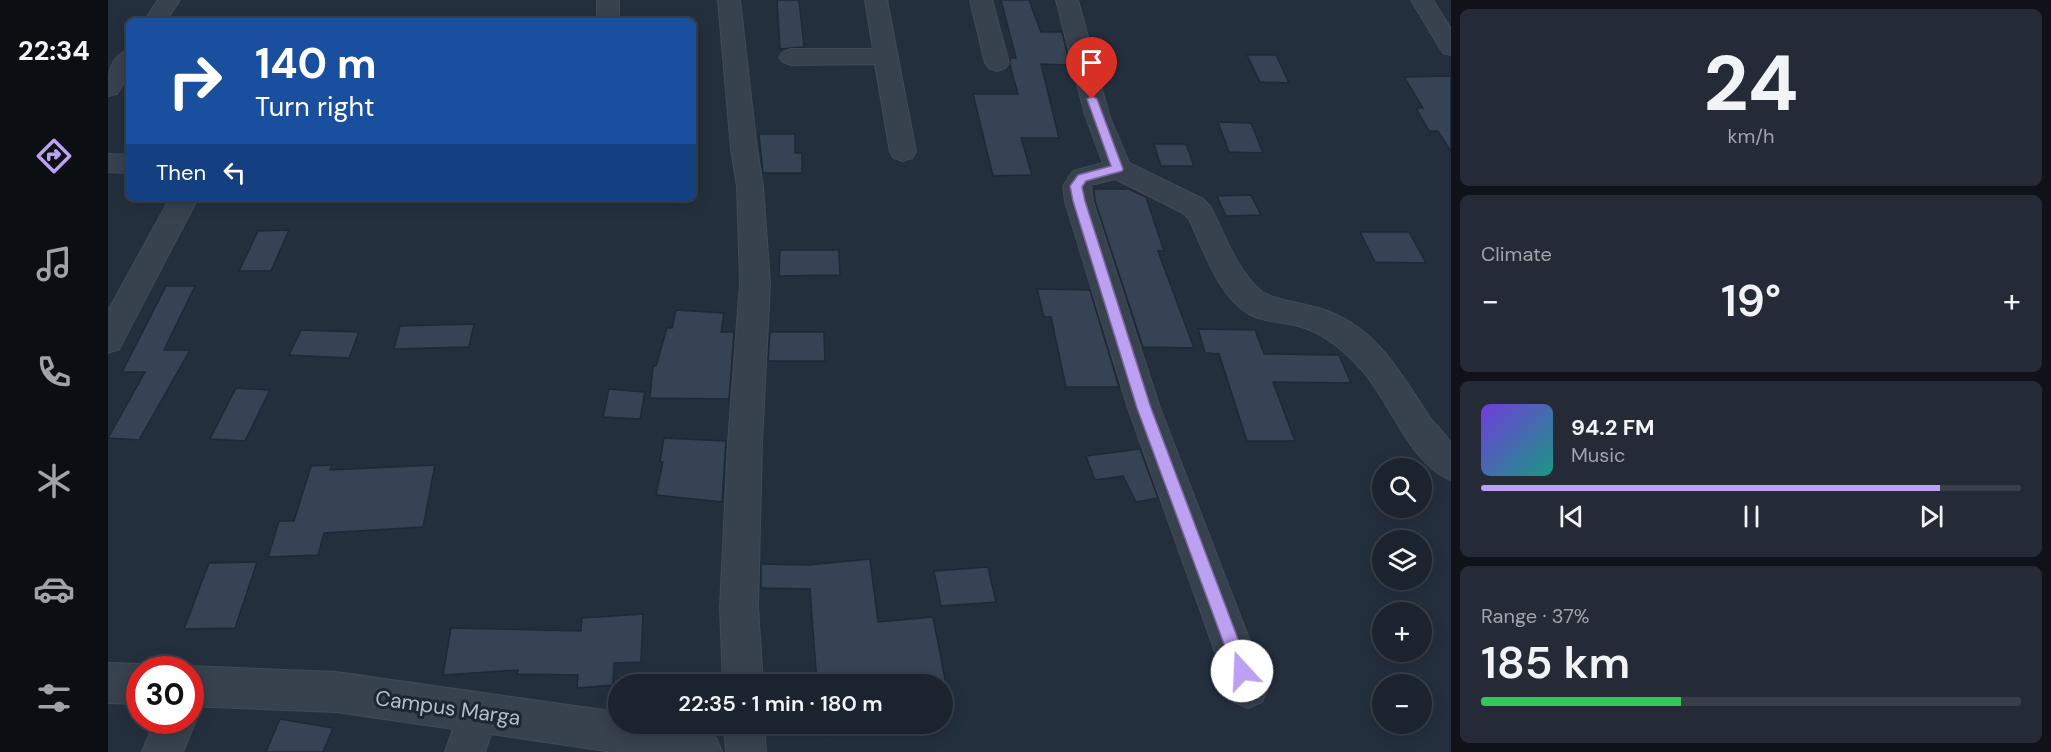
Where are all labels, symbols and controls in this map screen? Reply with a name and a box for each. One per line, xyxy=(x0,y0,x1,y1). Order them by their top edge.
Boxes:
text: 22:34 xyxy=(18,33,90,68)
text: 24 xyxy=(1703,33,1799,134)
text: 140 m xyxy=(255,36,377,91)
pin xyxy=(1066,37,1117,99)
icon: right xyxy=(156,42,234,120)
icon: arrive xyxy=(1075,46,1108,79)
text: Turn right xyxy=(255,89,375,124)
text: km/h xyxy=(1727,123,1775,149)
icon: directions xyxy=(33,135,75,177)
icon: left xyxy=(218,156,251,189)
text: Then xyxy=(156,158,206,187)
text: Climate xyxy=(1481,241,1552,267)
icon: music xyxy=(33,243,75,285)
text: 19° xyxy=(1721,271,1781,330)
text: − xyxy=(1481,279,1499,322)
text: + xyxy=(2003,279,2021,322)
icon: phone xyxy=(33,351,75,393)
text: 94.2 FM xyxy=(1571,413,1654,442)
text: Music xyxy=(1571,442,1626,468)
map controls xyxy=(1372,458,1432,734)
button: search xyxy=(1372,458,1432,518)
icon: climate xyxy=(33,460,75,502)
icon: previous xyxy=(1555,500,1588,533)
icon: pause xyxy=(1735,500,1768,533)
icon: next xyxy=(1915,500,1948,533)
button: layers xyxy=(1372,530,1432,590)
icon: car xyxy=(33,568,75,610)
button: + xyxy=(1372,602,1432,662)
text: Range · 37% xyxy=(1481,603,1590,629)
text: 185 km xyxy=(1481,633,1630,692)
position arrow xyxy=(1210,639,1274,703)
speed limit sign: 30 xyxy=(126,656,204,734)
button: − xyxy=(1372,674,1432,734)
icon: filters xyxy=(33,677,75,719)
street label: Campus Marga xyxy=(374,684,522,732)
text: 22:35 · 1 min · 180 m xyxy=(678,689,883,718)

